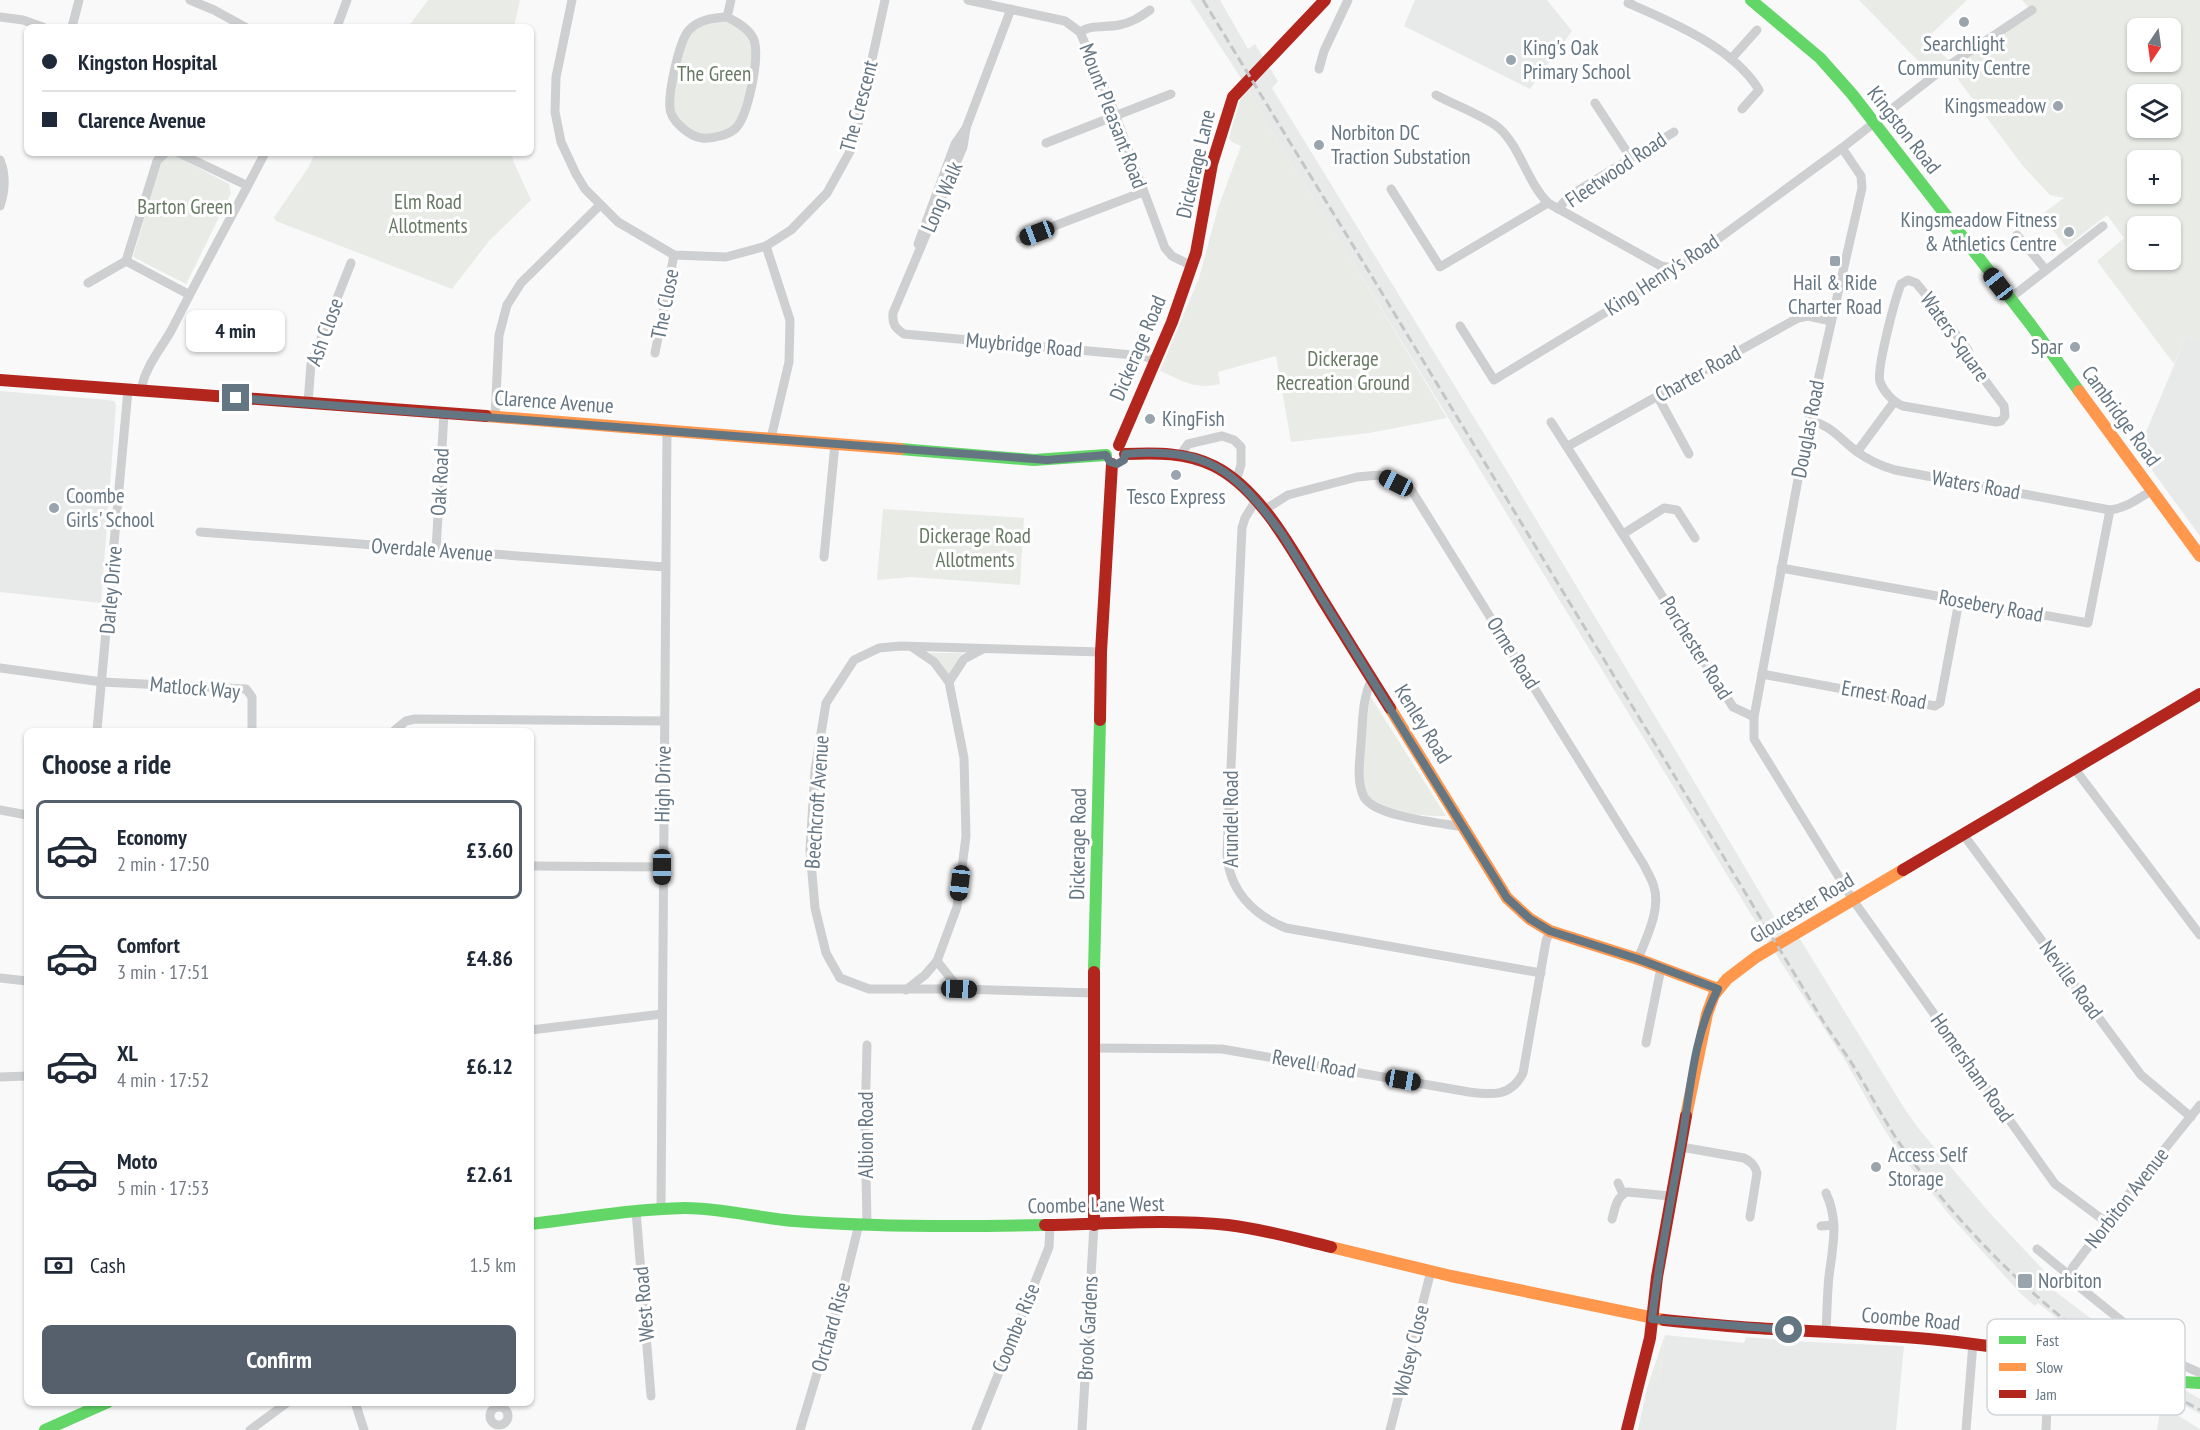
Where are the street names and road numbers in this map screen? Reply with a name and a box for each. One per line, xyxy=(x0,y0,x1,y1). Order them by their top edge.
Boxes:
street label: Mount Pleasant Road xyxy=(1073,39,1154,192)
street label: The Crescent xyxy=(833,57,884,154)
street label: Kingston Road xyxy=(1862,80,1947,179)
street label: Dickerage Lane xyxy=(1170,107,1221,221)
street label: Fleetwood Road xyxy=(1560,126,1671,213)
street label: Long Walk xyxy=(915,157,968,236)
street label: King Henry's Road xyxy=(1600,228,1724,321)
street label: The Close xyxy=(644,266,685,341)
street label: Waters Square xyxy=(1915,287,1996,387)
street label: Dickerage Road xyxy=(1103,291,1172,405)
street label: Ash Close xyxy=(300,294,349,369)
street label: Muybridge Road xyxy=(965,326,1083,363)
street label: Charter Road xyxy=(1650,339,1745,408)
street label: Cambridge Road xyxy=(2076,360,2167,471)
street label: Douglas Road xyxy=(1785,378,1830,480)
street label: Clarence Avenue xyxy=(494,384,615,419)
street label: Oak Road xyxy=(424,447,455,517)
street label: Waters Road xyxy=(1930,463,2022,506)
street label: Overdale Avenue xyxy=(370,532,494,567)
street label: Darley Drive xyxy=(93,545,128,635)
street label: Rosebery Road xyxy=(1937,583,2045,628)
street label: Porchester Road xyxy=(1654,591,1739,704)
street label: Orme Road xyxy=(1481,612,1546,694)
street label: Matlock Way xyxy=(149,670,241,705)
street label: Ernest Road xyxy=(1839,674,1929,715)
street label: Kenley Road xyxy=(1389,679,1458,768)
street label: Beechcroft Avenue xyxy=(798,734,835,870)
street label: High Drive xyxy=(648,745,677,823)
street label: Arundel Road xyxy=(1217,771,1244,867)
street label: Dickerage Road xyxy=(1063,788,1092,900)
street label: Gloucester Road xyxy=(1745,866,1859,949)
street label: Neville Road xyxy=(2034,935,2109,1024)
street label: Homersham Road xyxy=(1925,1008,2020,1128)
street label: Revell Road xyxy=(1270,1043,1358,1084)
street label: Albion Road xyxy=(852,1091,879,1179)
street label: Norbiton Avenue xyxy=(2079,1142,2174,1254)
street label: Coombe Lane West xyxy=(1027,1190,1165,1219)
street label: West Road xyxy=(627,1265,660,1343)
street label: Brook Gardens xyxy=(1071,1275,1104,1381)
street label: Orchard Rise xyxy=(805,1279,856,1375)
street label: Coombe Rise xyxy=(986,1279,1046,1376)
street label: Coombe Road xyxy=(1861,1301,1961,1336)
street label: Wolsey Close xyxy=(1386,1302,1435,1400)

